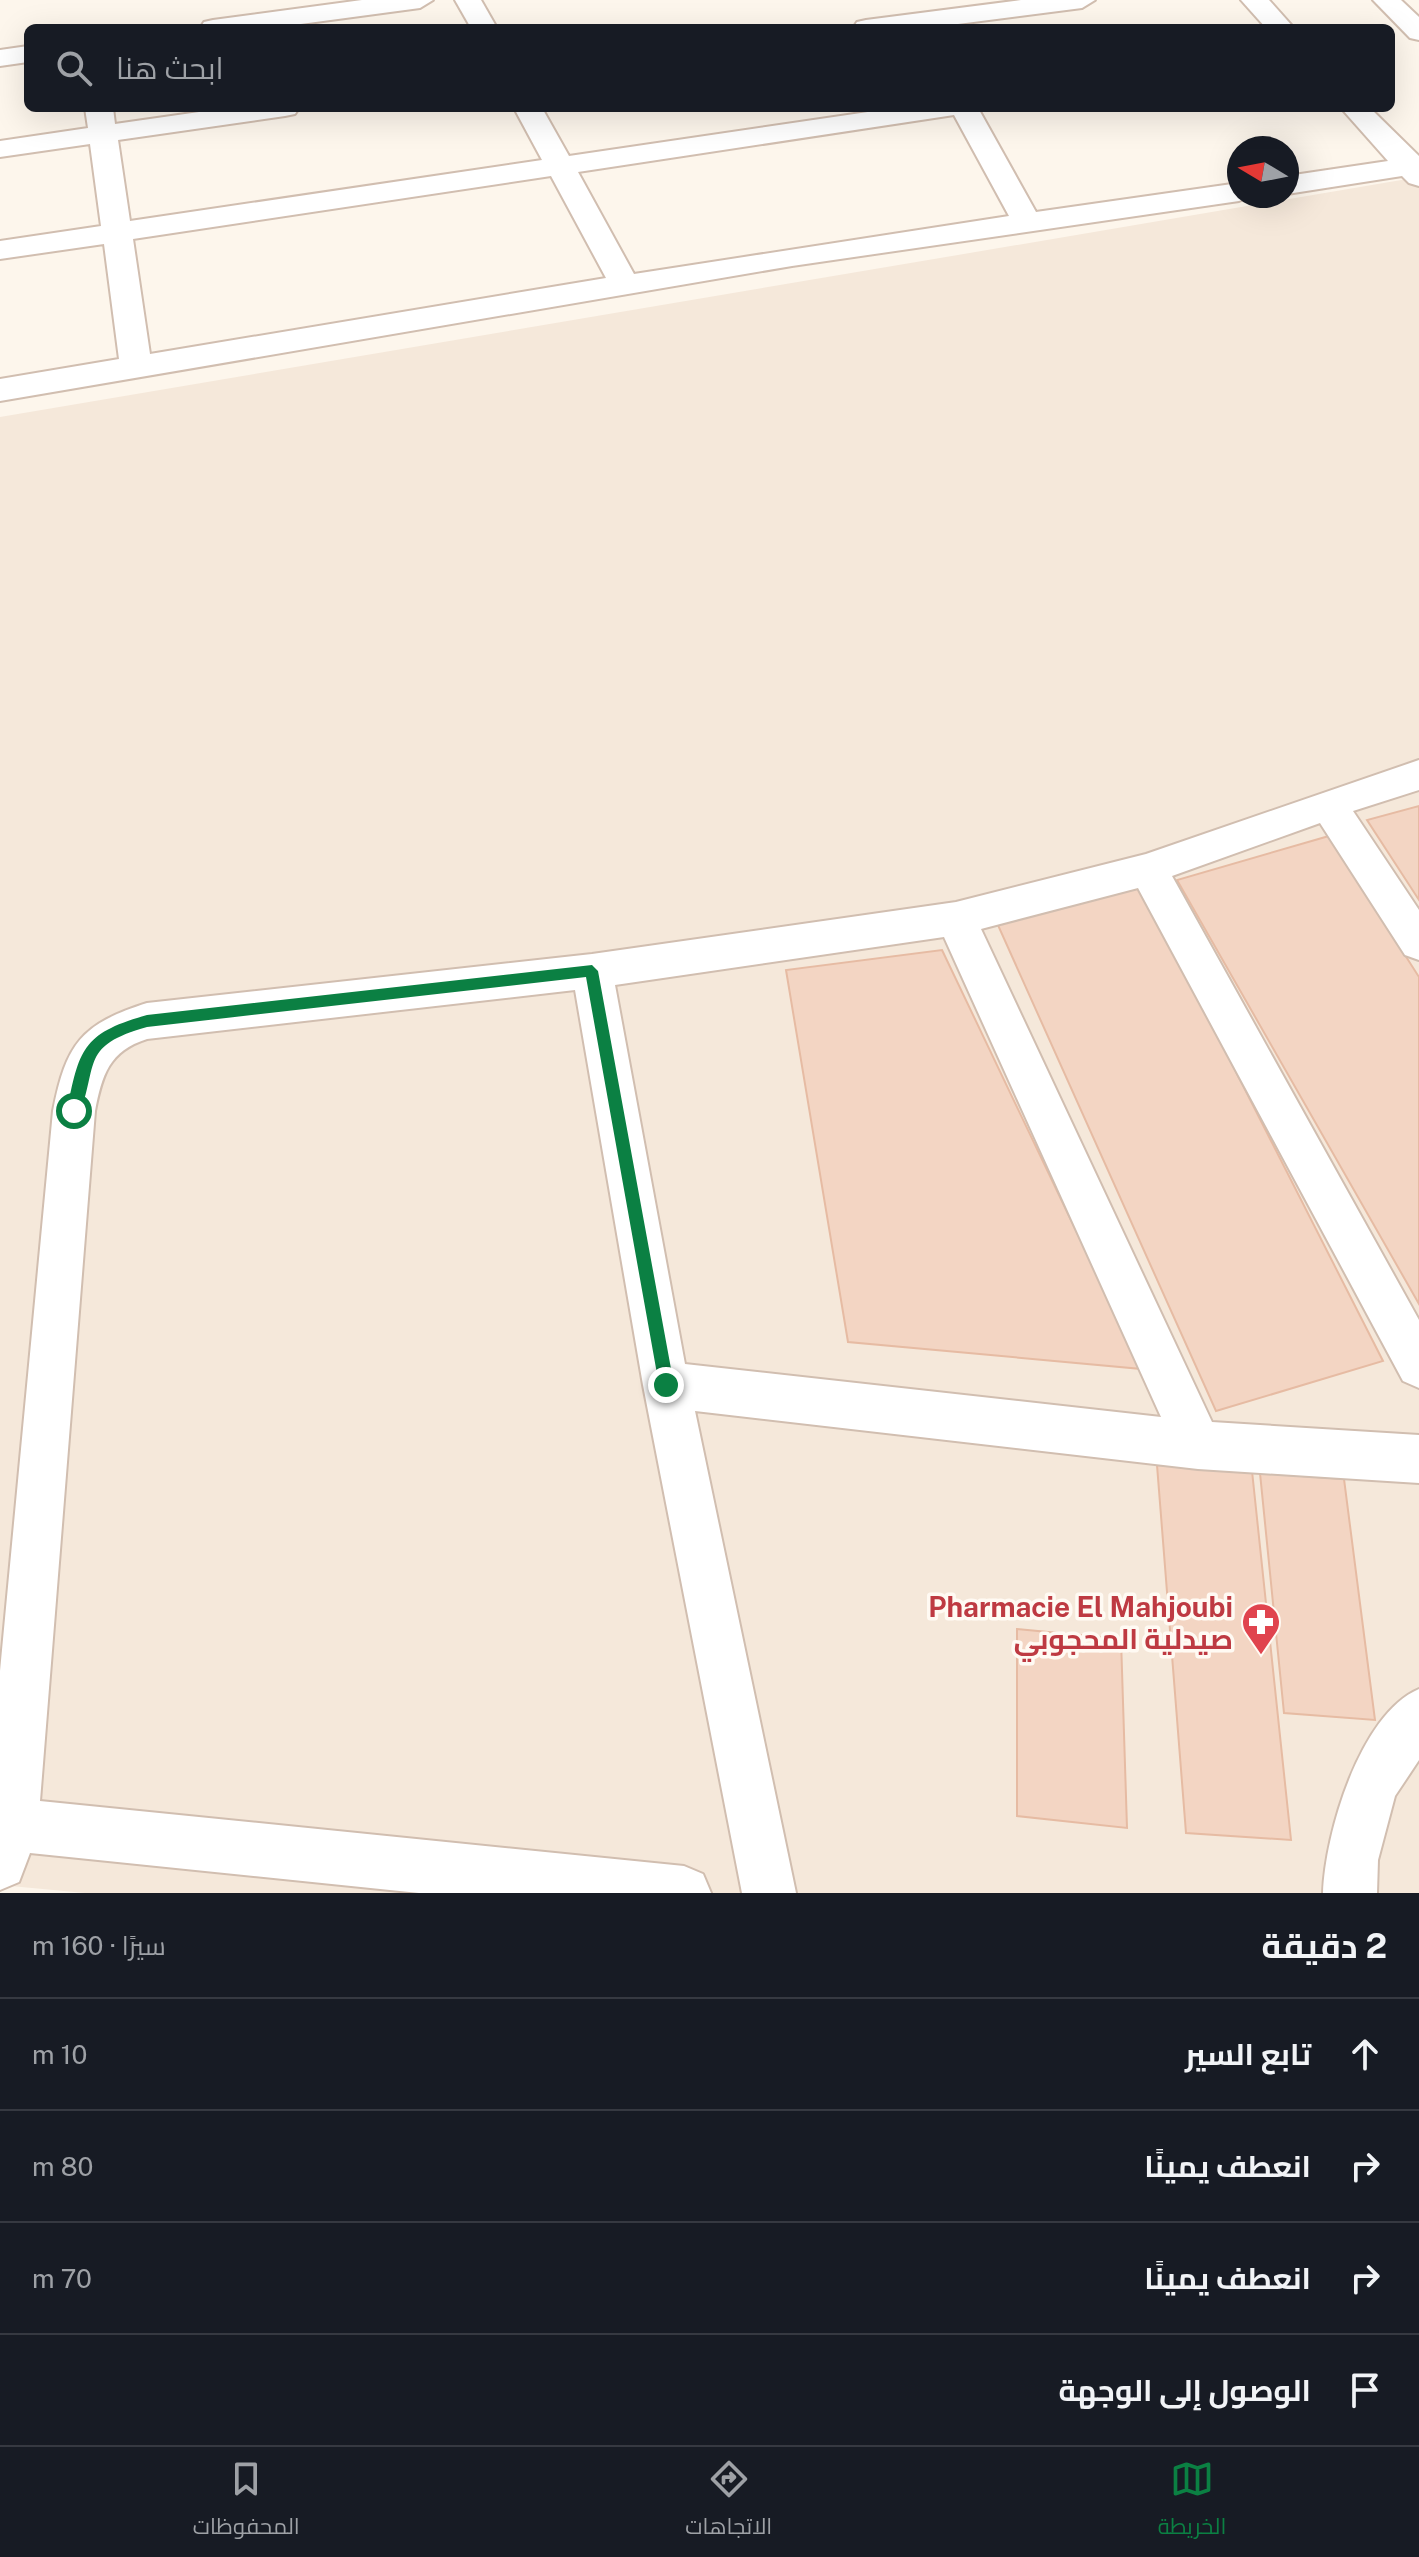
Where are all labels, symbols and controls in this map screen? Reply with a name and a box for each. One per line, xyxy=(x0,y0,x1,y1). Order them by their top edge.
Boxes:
search box xyxy=(24,24,1395,112)
icon: search xyxy=(52,46,96,90)
text: ابحث هنا xyxy=(116,50,224,86)
north arrow xyxy=(1227,136,1299,208)
route start xyxy=(56,1093,92,1129)
route end xyxy=(648,1367,684,1403)
place label: Pharmacie El Mahjoubi صيدلية المحجوبي xyxy=(928,1590,1233,1662)
pharmacy icon: Pharmacie El Mahjoubi صيدلية المحجوبي xyxy=(1240,1601,1282,1656)
text: 2 دقيقة xyxy=(1262,1926,1387,1966)
text: سيرًا · 160 m xyxy=(32,1930,166,1961)
icon: ahead xyxy=(1343,2032,1387,2076)
text: تابع السير xyxy=(1185,2036,1311,2072)
text: 10 m xyxy=(32,2039,87,2070)
icon: right xyxy=(1343,2144,1387,2188)
text: انعطف يمينًا xyxy=(1144,2148,1311,2184)
text: 80 m xyxy=(32,2151,93,2182)
icon: right xyxy=(1343,2256,1387,2300)
text: انعطف يمينًا xyxy=(1144,2260,1311,2296)
text: 70 m xyxy=(32,2263,92,2294)
icon: arrive xyxy=(1343,2368,1387,2412)
text: الوصول إلى الوجهة xyxy=(1058,2372,1311,2408)
tab: المحفوظات xyxy=(193,2457,300,2547)
tab: الاتجاهات xyxy=(685,2457,772,2547)
tab: الخريطة xyxy=(1158,2457,1226,2547)

